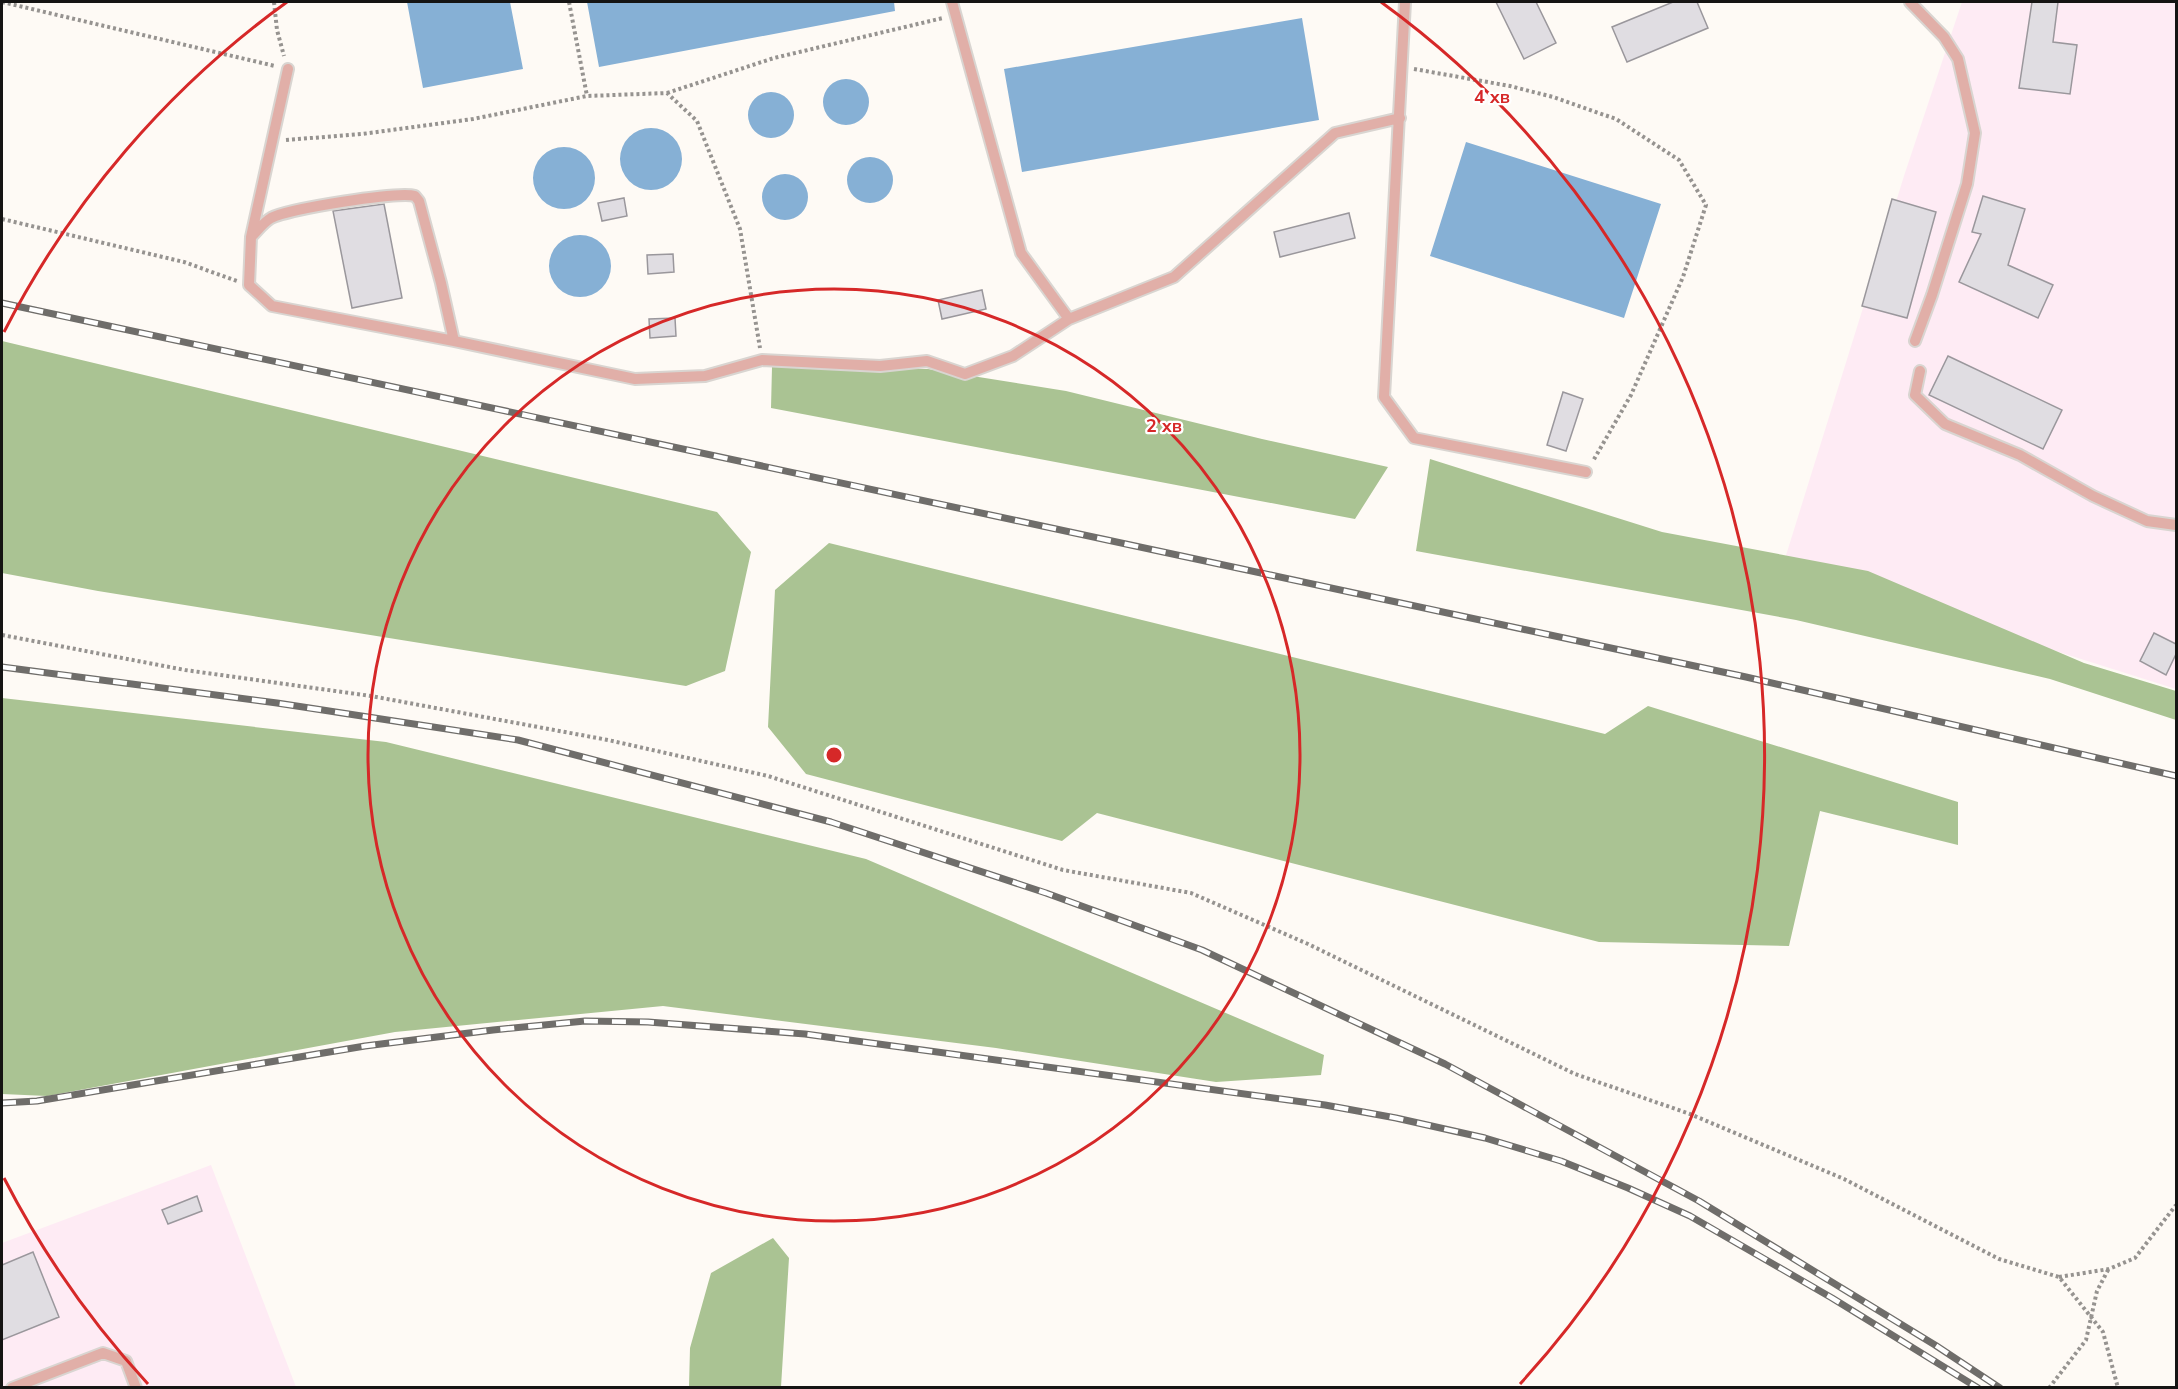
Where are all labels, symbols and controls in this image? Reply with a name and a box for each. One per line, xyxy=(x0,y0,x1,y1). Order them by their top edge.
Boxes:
text: 4 хв xyxy=(1474,85,1510,109)
text: 2 хв xyxy=(1146,414,1182,438)
centre of rings xyxy=(824,745,844,765)

